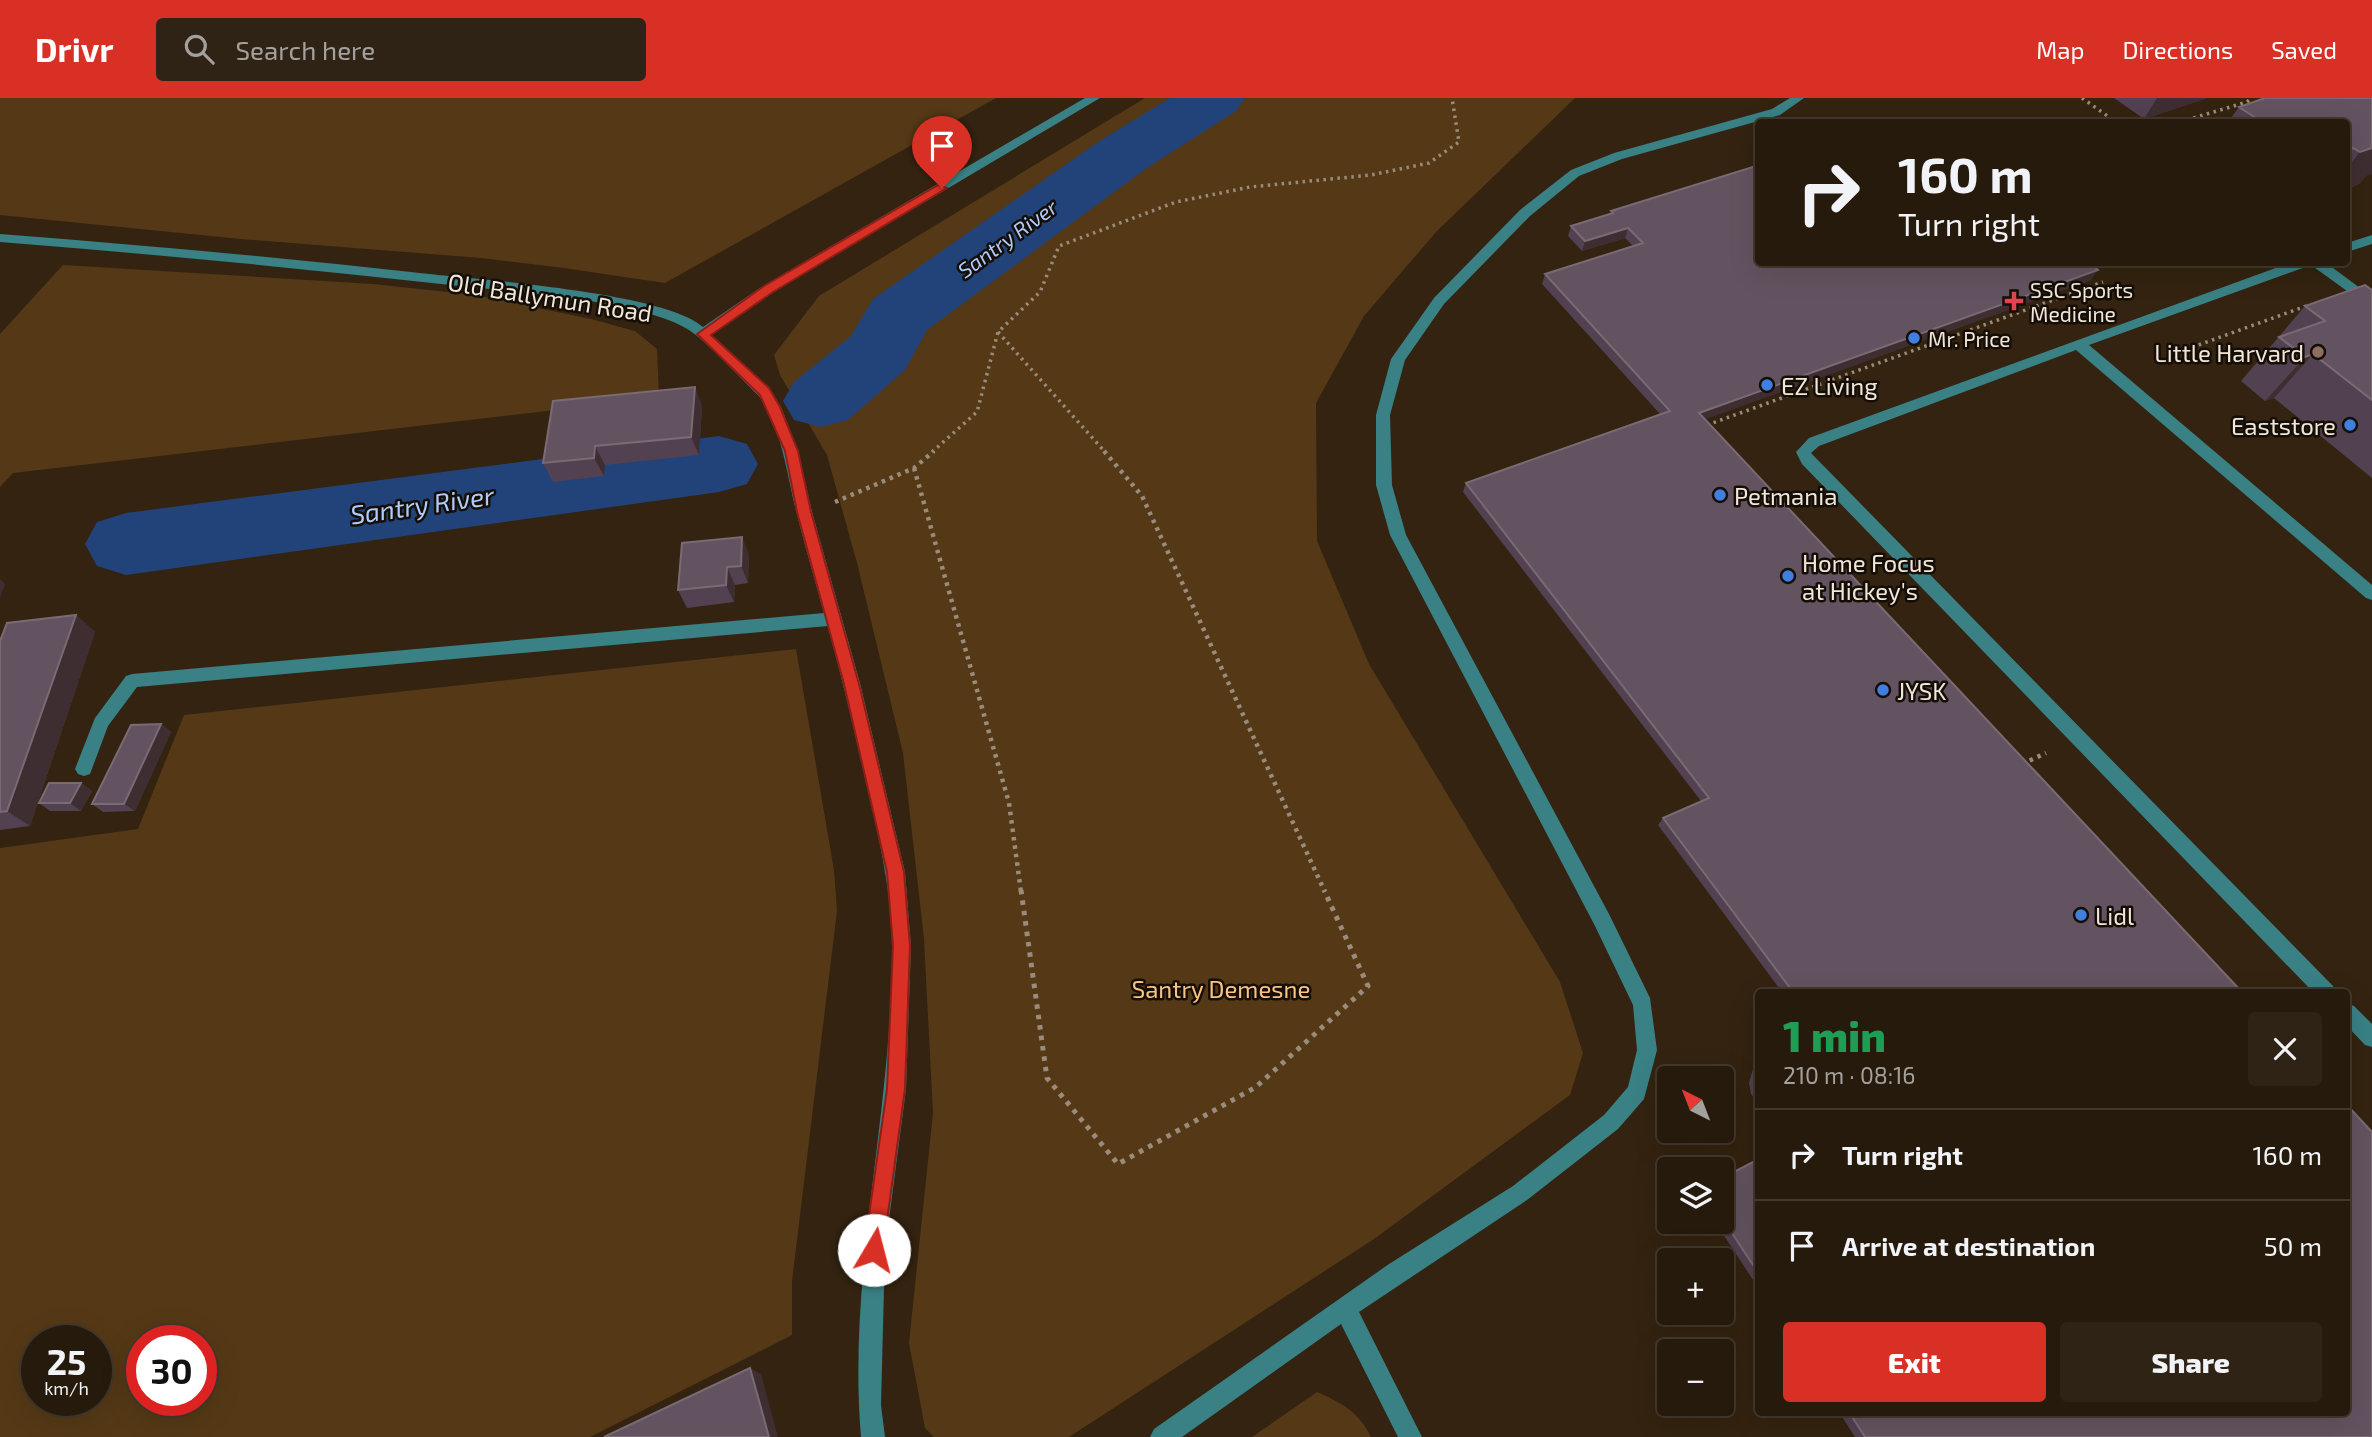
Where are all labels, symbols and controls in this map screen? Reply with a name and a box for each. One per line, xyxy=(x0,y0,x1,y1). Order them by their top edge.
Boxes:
search box xyxy=(156,18,646,81)
text: Drivr xyxy=(35,29,114,69)
icon: search xyxy=(180,30,218,68)
text: Search here xyxy=(236,34,375,65)
text: Map xyxy=(2036,35,2084,64)
text: Directions xyxy=(2122,35,2233,64)
text: Saved xyxy=(2271,35,2337,64)
pin xyxy=(912,116,972,188)
icon: arrive xyxy=(923,127,961,165)
text: 160 m xyxy=(1898,144,2033,203)
icon: right xyxy=(1783,147,1874,238)
water label: Santry River xyxy=(952,193,1063,283)
text: Turn right xyxy=(1898,204,2040,242)
street label: Old Ballymun Road xyxy=(446,267,654,327)
place label: SSC Sports Medicine xyxy=(2030,277,2133,326)
marker: SSC Sports Medicine xyxy=(2004,291,2024,311)
place label: Mr. Price xyxy=(1928,326,2011,351)
marker: Mr. Price xyxy=(1906,330,1922,346)
place label: Little Harvard xyxy=(2154,338,2304,367)
marker: Little Harvard xyxy=(2310,344,2326,360)
place label: EZ Living xyxy=(1781,371,1878,400)
marker: EZ Living xyxy=(1759,377,1775,393)
place label: Eaststore xyxy=(2231,411,2336,440)
marker: Eaststore xyxy=(2342,417,2358,433)
water label: Santry River xyxy=(348,478,497,530)
place label: Petmania xyxy=(1734,481,1837,510)
marker: Petmania xyxy=(1712,487,1728,503)
place label: Home Focus at Hickey's xyxy=(1802,548,1935,605)
marker: Home Focus at Hickey's xyxy=(1780,568,1796,584)
place label: JYSK xyxy=(1897,676,1946,705)
marker: JYSK xyxy=(1875,682,1891,698)
place label: Lidl xyxy=(2095,901,2134,930)
marker: Lidl xyxy=(2073,907,2089,923)
park label: Santry Demesne xyxy=(1132,974,1310,1003)
text: 1 min xyxy=(1783,1010,1886,1060)
button: close xyxy=(2248,1012,2322,1086)
text: 210 m · 08:16 xyxy=(1783,1061,1915,1089)
north arrow xyxy=(1657,1066,1734,1143)
map controls xyxy=(1657,1066,1734,1416)
icon: right xyxy=(1783,1136,1821,1174)
text: Turn right xyxy=(1842,1139,1963,1170)
text: 160 m xyxy=(2253,1139,2322,1170)
button: layers xyxy=(1657,1157,1734,1234)
position arrow xyxy=(837,1213,911,1287)
icon: arrive xyxy=(1783,1227,1821,1265)
text: Arrive at destination xyxy=(1842,1230,2095,1261)
text: 50 m xyxy=(2264,1230,2322,1261)
button: + xyxy=(1657,1248,1734,1325)
button: Exit xyxy=(1783,1322,2046,1402)
button: Share xyxy=(2060,1322,2322,1402)
speed limit sign: 30 xyxy=(126,1325,217,1416)
button: − xyxy=(1657,1339,1734,1416)
text: 25 xyxy=(47,1340,86,1382)
text: km/h xyxy=(44,1377,89,1399)

